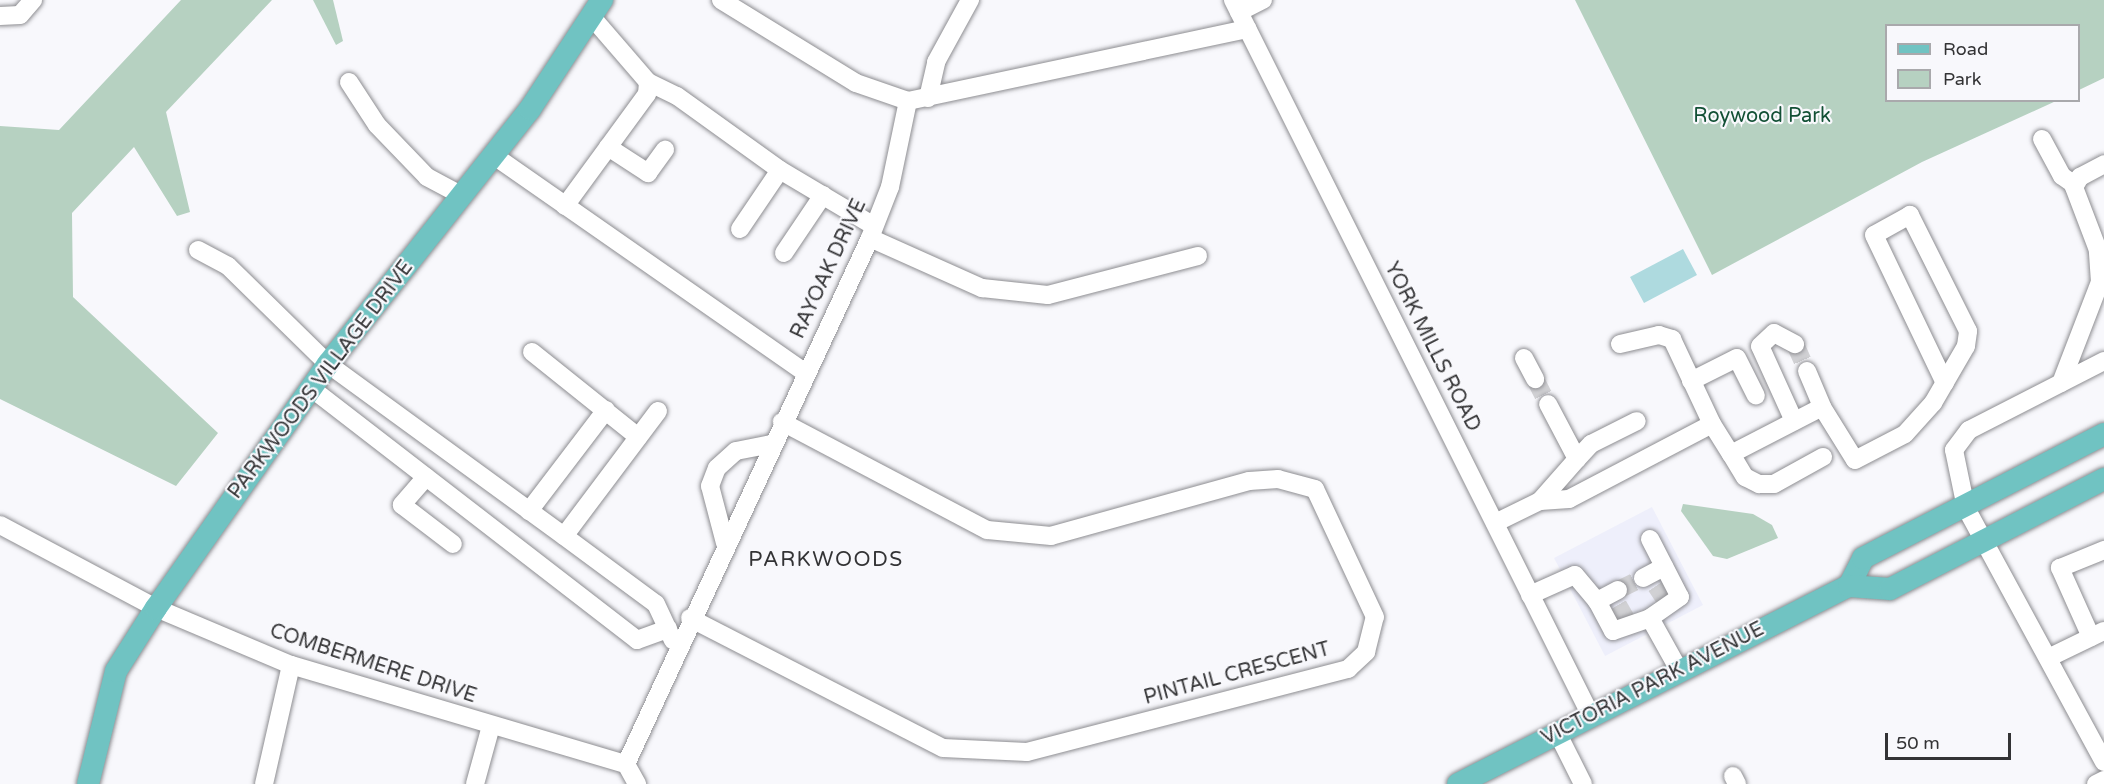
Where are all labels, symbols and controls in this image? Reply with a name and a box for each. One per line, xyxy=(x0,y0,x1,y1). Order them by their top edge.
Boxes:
legend xyxy=(1885,24,2080,102)
text: Road xyxy=(1943,38,1988,60)
text: Park xyxy=(1943,68,1981,90)
park label: Roywood Park xyxy=(1693,104,1831,128)
street label: RAYOAK DRIVE xyxy=(786,195,872,343)
street label: PARKWOODS VILLAGE DRIVE xyxy=(224,256,418,504)
street label: YORK MILLS ROAD xyxy=(1379,258,1485,436)
district label: PARKWOODS xyxy=(748,547,904,573)
street label: VICTORIA PARK AVENUE xyxy=(1538,617,1768,751)
street label: COMBERMERE DRIVE xyxy=(267,619,479,709)
street label: PINTAIL CRESCENT xyxy=(1141,638,1333,710)
scale bar xyxy=(1888,721,2014,759)
text: 50 m xyxy=(1896,732,1940,754)

